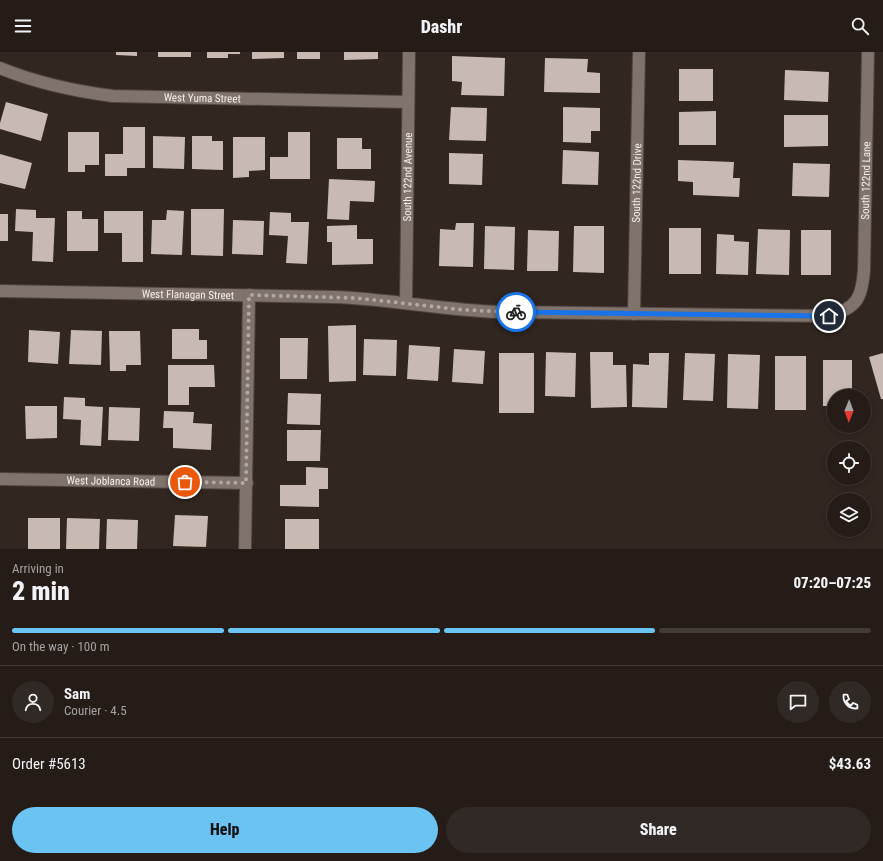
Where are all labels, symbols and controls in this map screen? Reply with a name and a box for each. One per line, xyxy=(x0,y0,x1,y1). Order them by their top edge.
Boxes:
icon: menu xyxy=(12,15,34,37)
icon: search xyxy=(849,15,871,37)
text: Dashr xyxy=(421,16,462,37)
street label: West Yuma Street xyxy=(164,91,241,106)
street label: South 122nd Avenue xyxy=(401,132,415,222)
street label: South 122nd Lane xyxy=(859,141,873,220)
street label: South 122nd Drive xyxy=(630,143,644,223)
street label: West Flanagan Street xyxy=(142,288,234,302)
courier xyxy=(496,292,536,332)
pin xyxy=(812,299,846,333)
icon: bike xyxy=(505,301,527,323)
icon: home xyxy=(818,305,840,327)
north arrow xyxy=(827,389,871,433)
map controls xyxy=(827,389,871,537)
button: locate xyxy=(827,441,871,485)
pin xyxy=(168,465,202,499)
icon: bag xyxy=(174,471,196,493)
street label: West Joblanca Road xyxy=(67,474,155,489)
button: layers xyxy=(827,493,871,537)
text: Arriving in xyxy=(12,561,64,576)
text: 07:20–07:25 xyxy=(793,574,871,592)
text: 2 min xyxy=(12,576,70,606)
text: On the way · 100 m xyxy=(12,639,109,654)
button: person xyxy=(12,681,54,723)
button: chat xyxy=(777,681,819,723)
button: phone xyxy=(829,681,871,723)
text: Sam xyxy=(64,685,90,703)
text: Courier · 4.5 xyxy=(64,703,127,718)
text: Order #5613 xyxy=(12,755,86,773)
text: $43.63 xyxy=(829,755,871,773)
button: Help xyxy=(12,807,438,853)
button: Share xyxy=(446,807,871,853)

